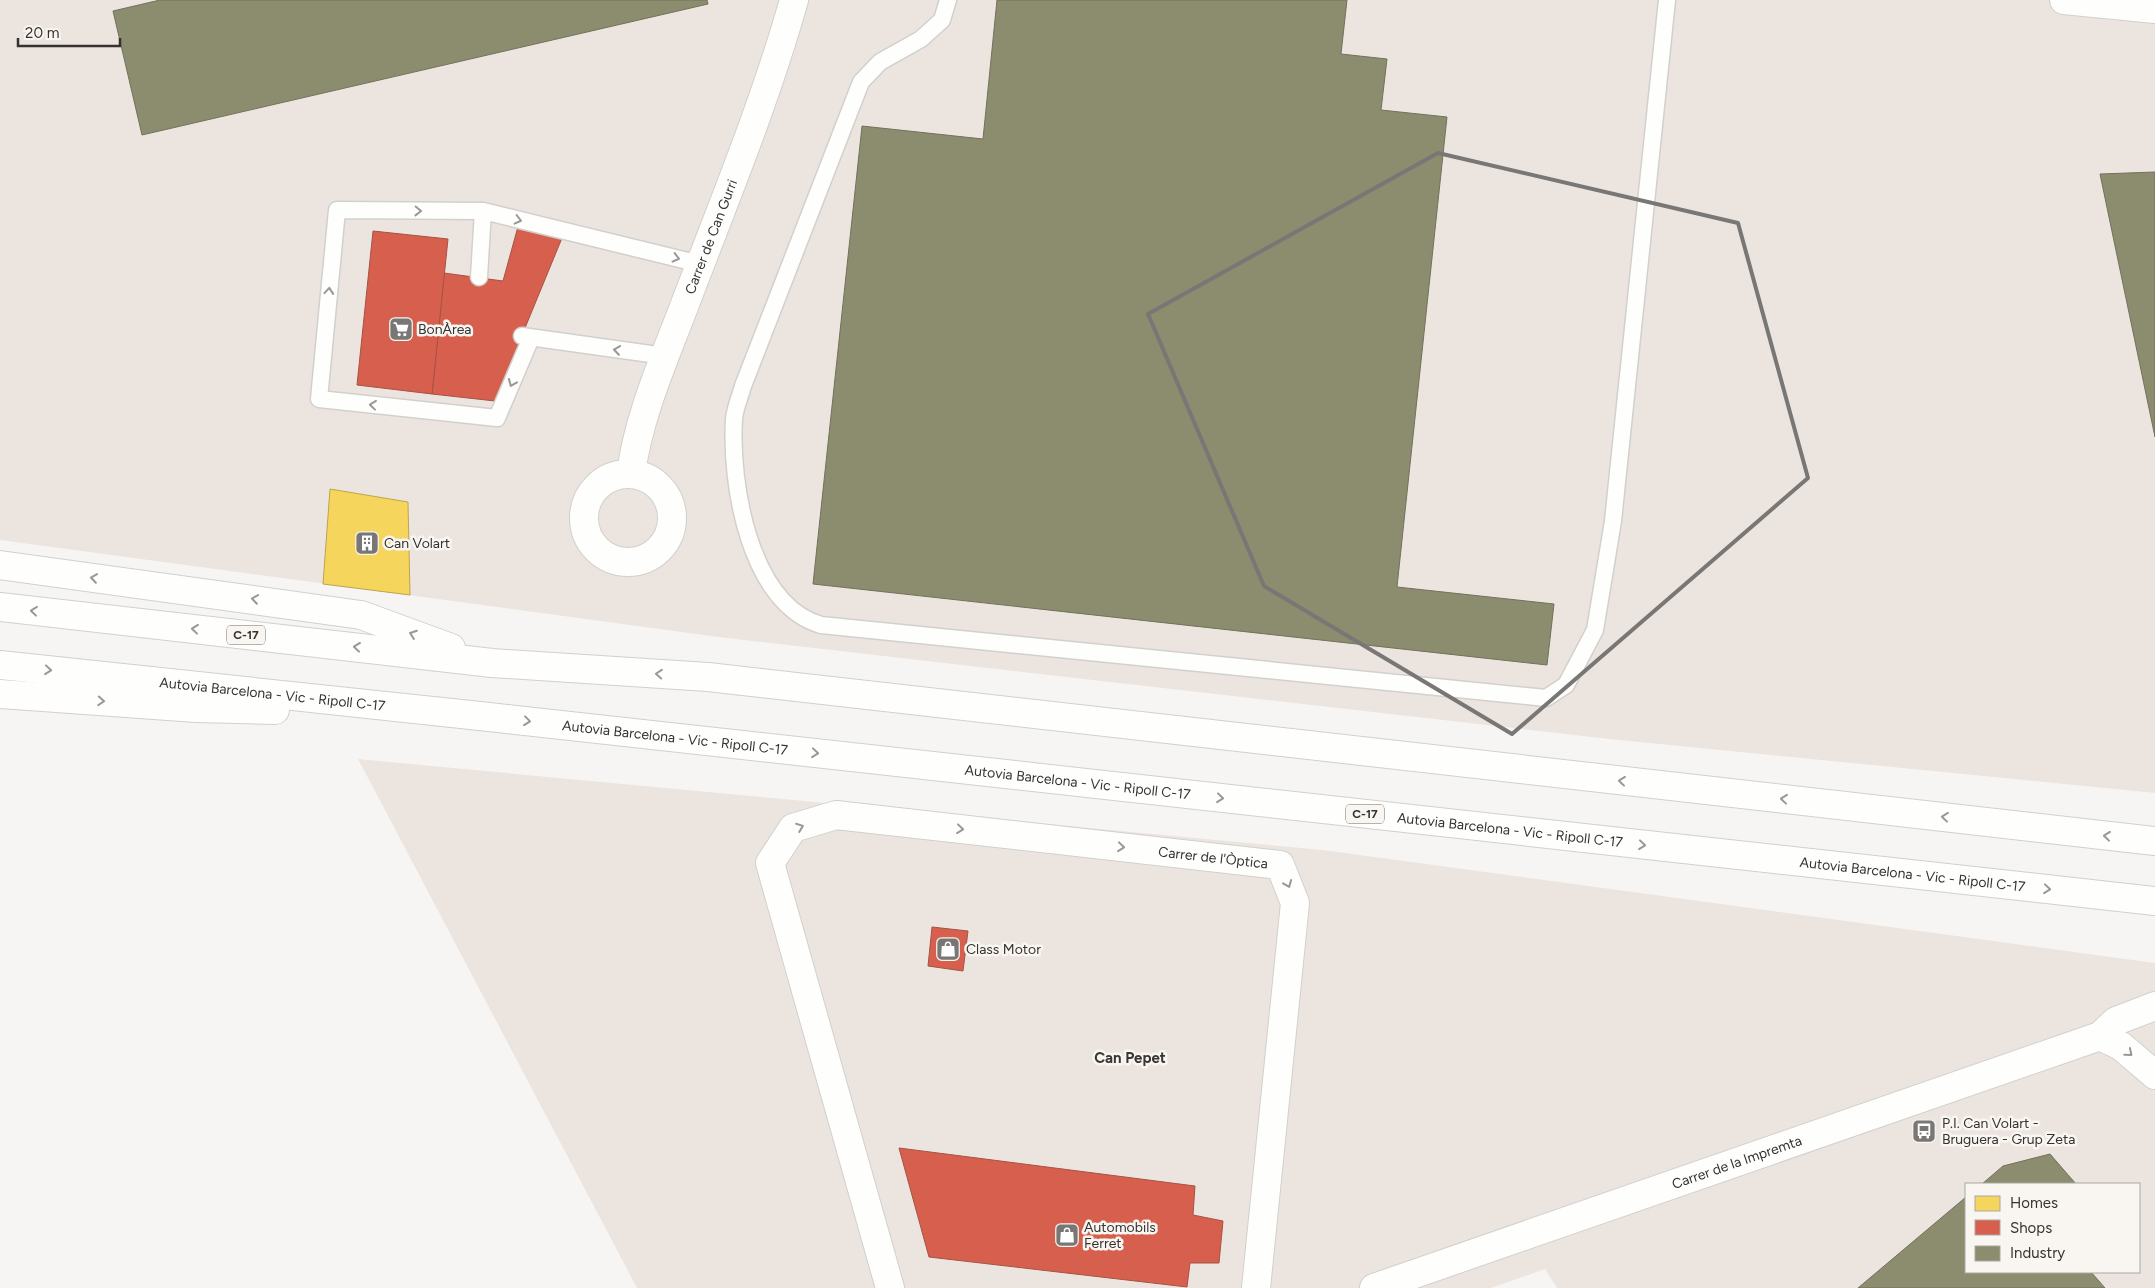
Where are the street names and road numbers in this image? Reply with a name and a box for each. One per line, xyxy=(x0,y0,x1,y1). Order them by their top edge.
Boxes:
street label: Carrer de Can Gurri xyxy=(681,177,741,297)
road number: C-17 xyxy=(227,626,265,644)
street label: Autovia Barcelona - Vic - Ripoll C-17 xyxy=(159,674,387,714)
street label: Autovia Barcelona - Vic - Ripoll C-17 xyxy=(561,717,789,759)
street label: Autovia Barcelona - Vic - Ripoll C-17 xyxy=(964,761,1192,803)
road number: C-17 xyxy=(1346,804,1384,824)
street label: Autovia Barcelona - Vic - Ripoll C-17 xyxy=(1396,809,1624,851)
street label: Carrer de l'Òptica xyxy=(1157,843,1269,872)
street label: Autovia Barcelona - Vic - Ripoll C-17 xyxy=(1799,853,2027,895)
street label: Carrer de la Impremta xyxy=(1670,1132,1804,1192)

